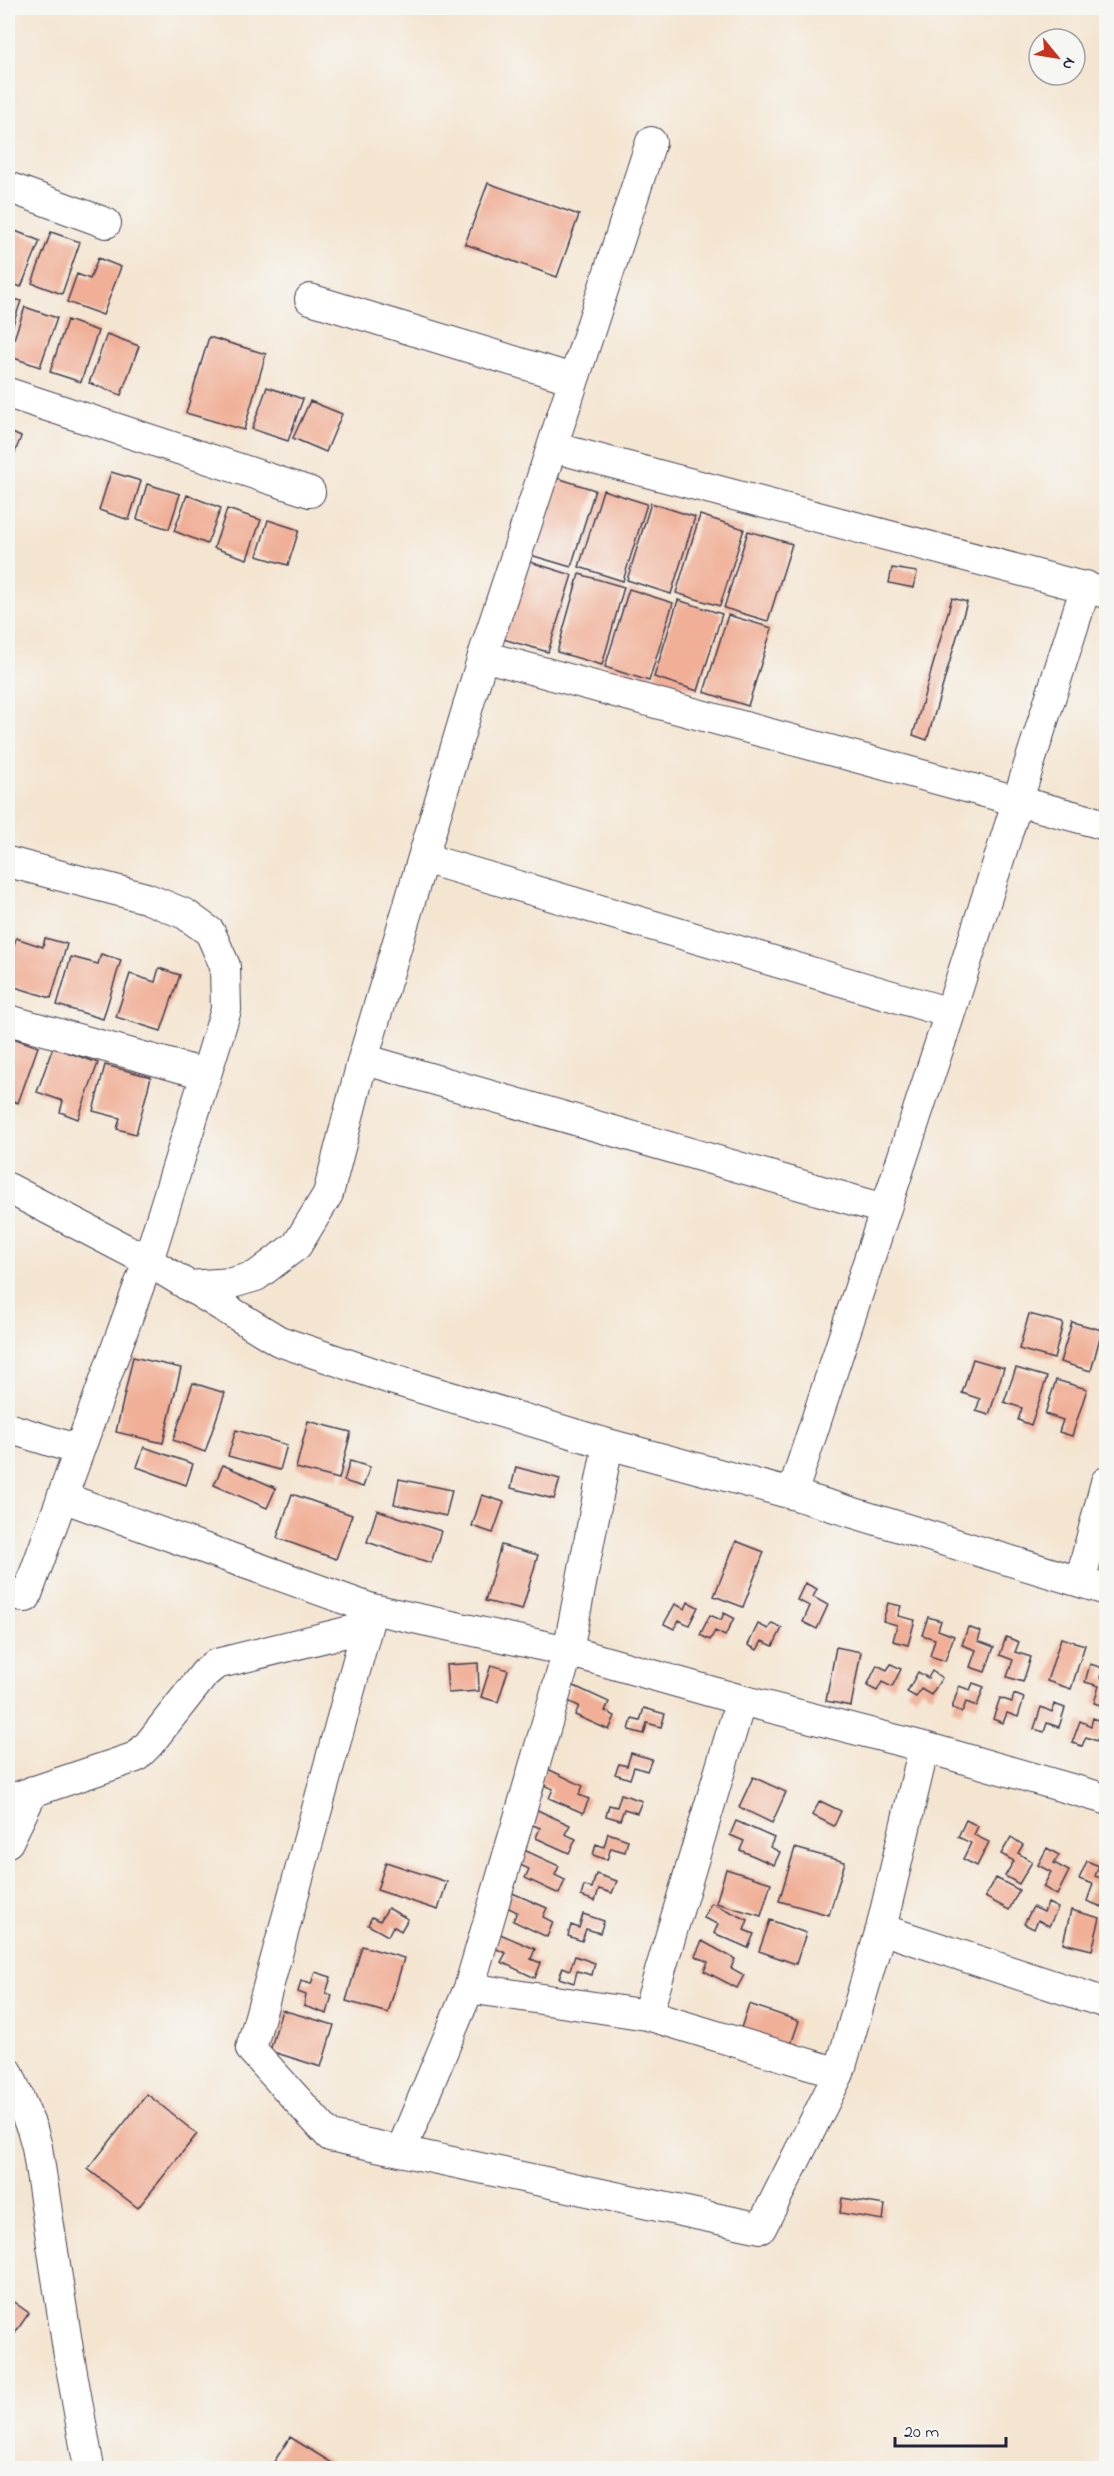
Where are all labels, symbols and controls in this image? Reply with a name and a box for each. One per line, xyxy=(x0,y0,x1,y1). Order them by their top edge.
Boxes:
north arrow xyxy=(1027,27,1087,87)
text: N xyxy=(1055,53,1081,74)
scale bar xyxy=(895,2410,1006,2448)
text: 20 m xyxy=(904,2420,939,2446)

